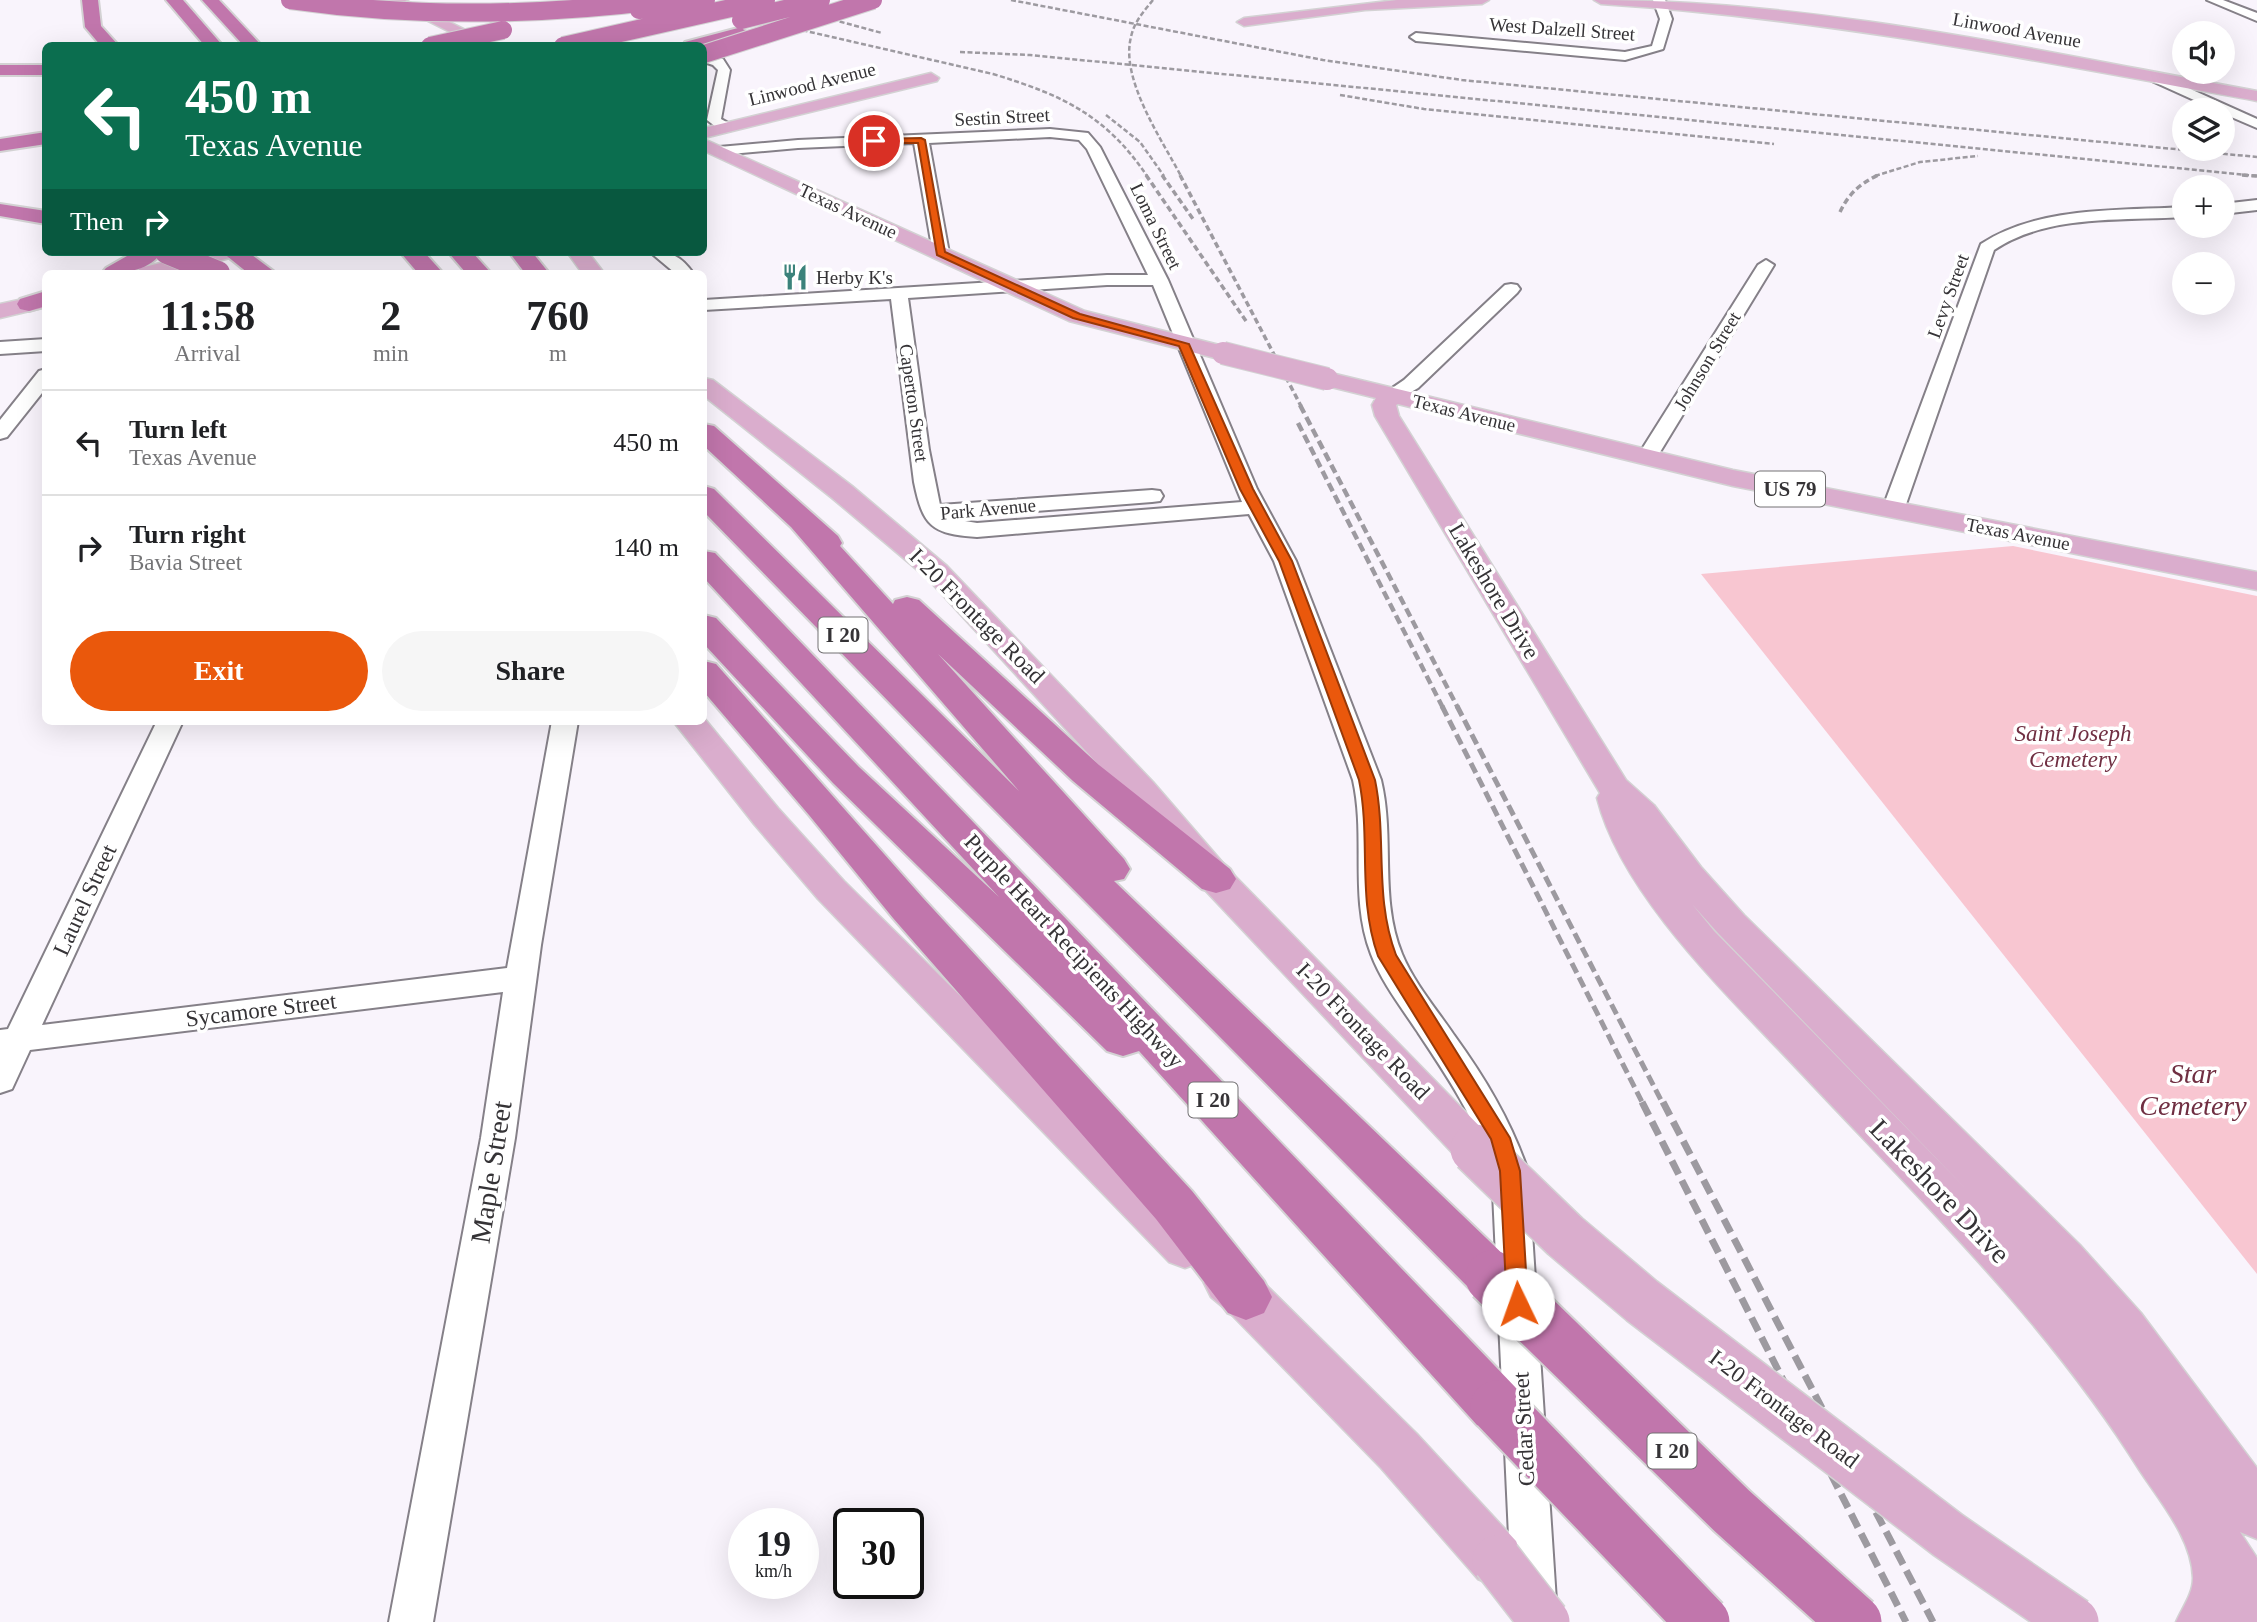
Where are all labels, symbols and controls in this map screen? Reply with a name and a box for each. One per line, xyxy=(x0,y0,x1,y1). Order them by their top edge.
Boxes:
street label: Linwood Avenue xyxy=(1951,8,2083,52)
street label: West Dalzell Street xyxy=(1488,13,1636,45)
map controls xyxy=(2172,21,2235,315)
button: sound xyxy=(2172,21,2235,84)
street label: Linwood Avenue xyxy=(746,58,878,110)
text: 450 m xyxy=(185,69,312,124)
icon: left xyxy=(70,70,161,161)
button: layers xyxy=(2172,98,2235,161)
street label: Sestin Street xyxy=(954,104,1051,130)
pin xyxy=(844,111,904,171)
icon: arrive xyxy=(855,122,893,160)
text: Texas Avenue xyxy=(185,127,363,163)
button: + xyxy=(2172,175,2235,238)
street label: Texas Avenue xyxy=(796,179,900,243)
street label: Loma Street xyxy=(1126,179,1186,273)
icon: right xyxy=(137,203,175,241)
text: Then xyxy=(70,207,123,236)
street label: Levy Street xyxy=(1923,250,1973,341)
button: − xyxy=(2172,252,2235,315)
restaurant icon: Herby K's xyxy=(780,262,810,292)
place label: Herby K's xyxy=(816,267,893,288)
text: 11:58 xyxy=(160,293,255,339)
text: 2 xyxy=(380,293,401,339)
text: 760 xyxy=(526,293,589,339)
street label: Johnson Street xyxy=(1669,307,1745,414)
text: Arrival xyxy=(174,341,241,366)
text: min xyxy=(373,341,409,366)
text: m xyxy=(549,341,567,366)
street label: Caperton Street xyxy=(895,343,933,464)
street label: Texas Avenue xyxy=(1410,390,1518,436)
text: Turn left xyxy=(129,415,227,444)
icon: left xyxy=(70,424,108,462)
text: 450 m xyxy=(613,428,679,457)
text: Texas Avenue xyxy=(129,445,257,470)
road number: US 79 xyxy=(1755,472,1825,506)
street label: Park Avenue xyxy=(939,494,1037,524)
street label: Texas Avenue xyxy=(1964,514,2072,554)
street label: Lakeshore Drive xyxy=(1444,519,1544,663)
text: Turn right xyxy=(129,520,246,549)
icon: right xyxy=(70,529,108,567)
text: 140 m xyxy=(613,533,679,562)
street label: I-20 Frontage Road xyxy=(904,543,1050,689)
text: Bavia Street xyxy=(129,550,242,575)
road number: I 20 xyxy=(818,618,868,652)
button: Exit xyxy=(70,631,368,711)
button: Share xyxy=(382,631,679,711)
park label: Saint Joseph Cemetery xyxy=(2015,721,2131,772)
street label: Purple Heart Recipients Highway xyxy=(959,829,1189,1073)
street label: Laurel Street xyxy=(48,840,122,959)
street label: I-20 Frontage Road xyxy=(1291,958,1435,1105)
street label: Sycamore Street xyxy=(184,988,338,1032)
park label: Star Cemetery xyxy=(2139,1058,2247,1121)
road number: I 20 xyxy=(1188,1082,1238,1118)
street label: Maple Street xyxy=(464,1098,518,1245)
street label: Lakeshore Drive xyxy=(1864,1113,2016,1269)
position arrow xyxy=(1481,1267,1555,1341)
street label: I-20 Frontage Road xyxy=(1705,1345,1864,1473)
street label: Cedar Street xyxy=(1508,1371,1539,1487)
road number: I 20 xyxy=(1648,1434,1696,1468)
speed limit sign: 30 xyxy=(833,1508,924,1599)
text: 19 xyxy=(756,1525,791,1564)
text: km/h xyxy=(755,1561,792,1581)

